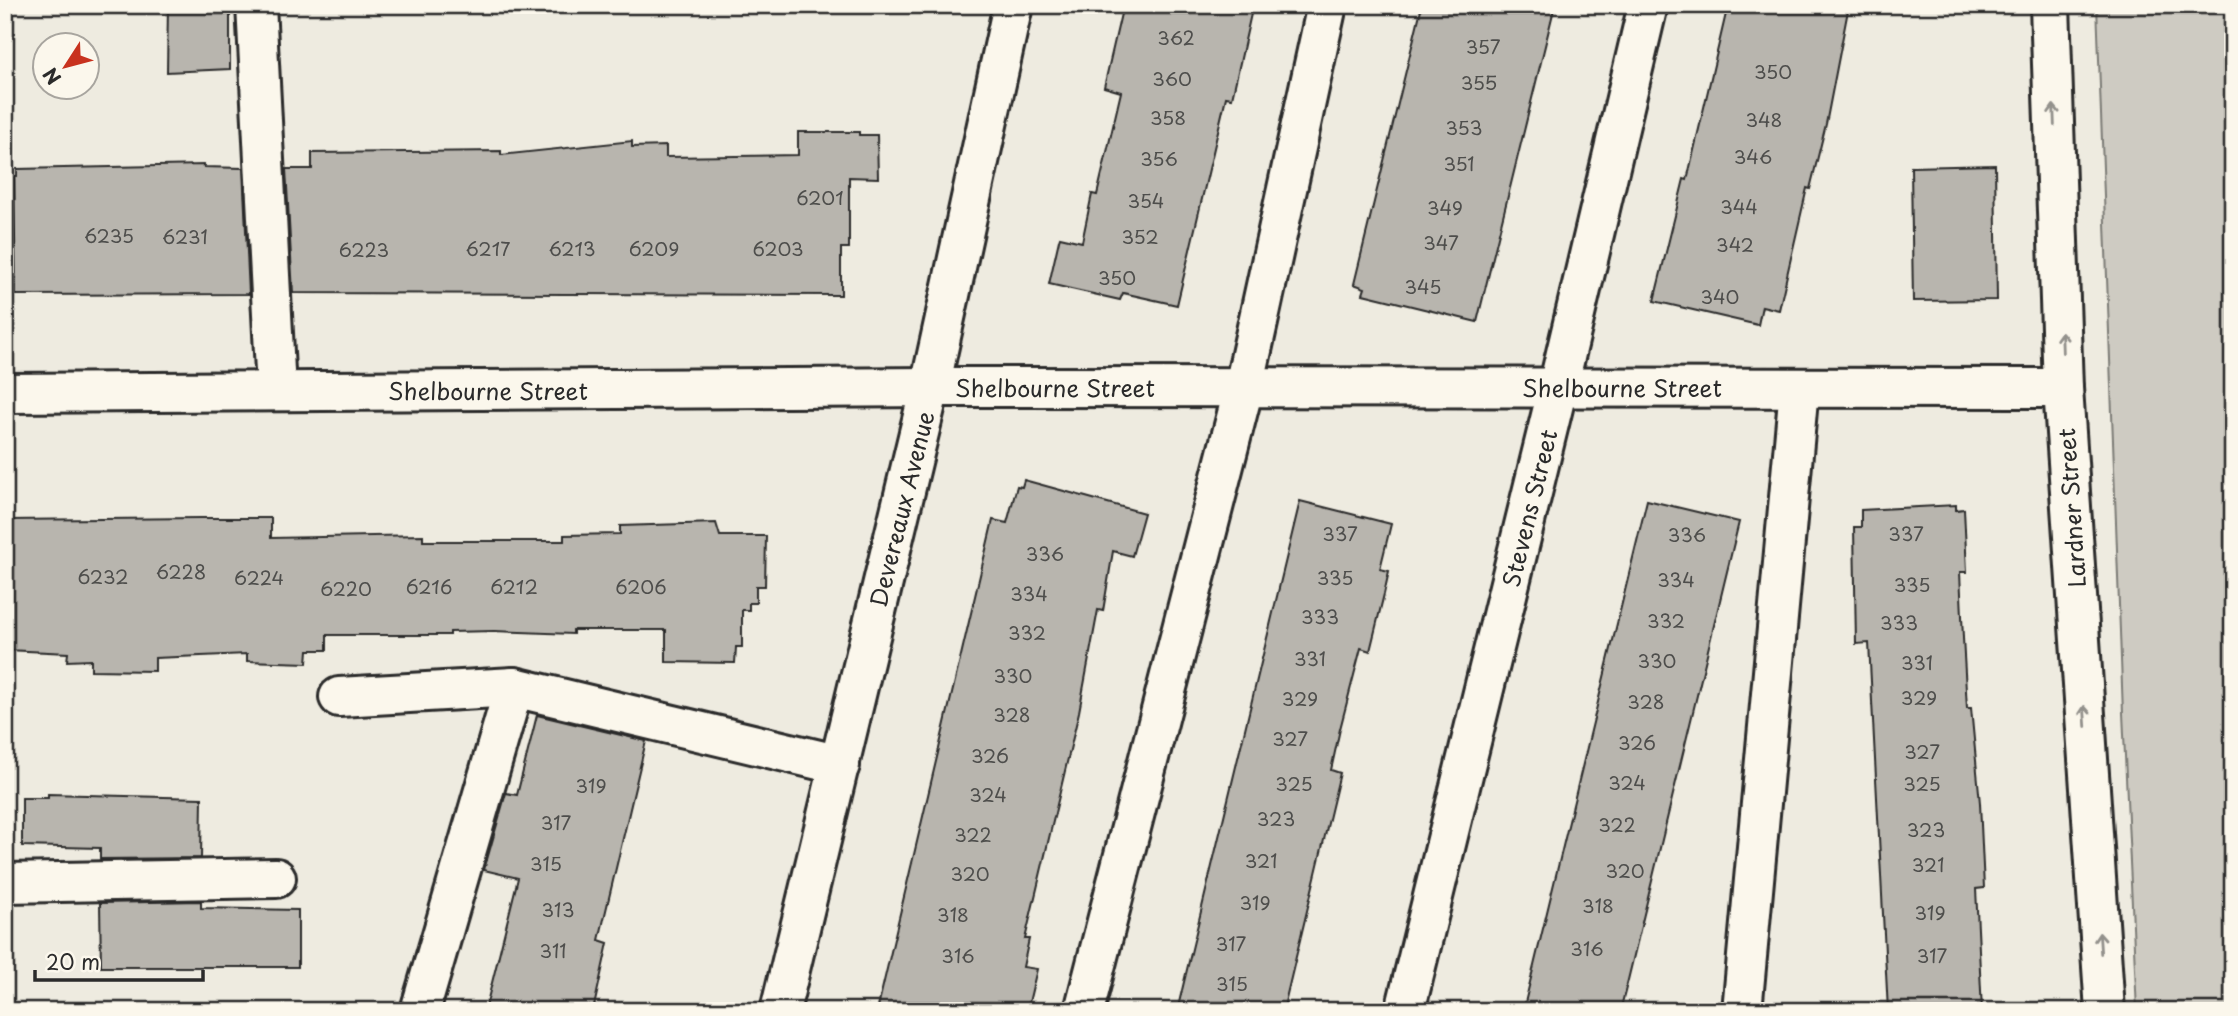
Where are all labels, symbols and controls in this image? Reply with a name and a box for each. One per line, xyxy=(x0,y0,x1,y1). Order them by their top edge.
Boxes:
house number: 362 xyxy=(1157,23,1195,51)
north arrow xyxy=(32,32,102,102)
house number: 357 xyxy=(1466,32,1501,60)
house number: 350 xyxy=(1754,57,1792,85)
text: N xyxy=(36,62,67,91)
house number: 360 xyxy=(1152,64,1192,92)
house number: 355 xyxy=(1461,68,1497,96)
house number: 358 xyxy=(1150,103,1186,131)
one-way arrow xyxy=(2047,103,2060,126)
house number: 348 xyxy=(1746,105,1782,133)
house number: 353 xyxy=(1445,113,1483,141)
house number: 346 xyxy=(1734,142,1772,170)
house number: 356 xyxy=(1140,144,1178,172)
house number: 351 xyxy=(1443,149,1475,177)
house number: 6201 xyxy=(796,183,844,211)
house number: 354 xyxy=(1128,186,1164,214)
house number: 344 xyxy=(1720,192,1758,220)
house number: 349 xyxy=(1427,193,1463,221)
house number: 6235 xyxy=(84,221,134,249)
house number: 6231 xyxy=(162,222,208,250)
house number: 352 xyxy=(1121,222,1159,250)
house number: 347 xyxy=(1423,228,1459,256)
house number: 342 xyxy=(1716,230,1754,258)
house number: 6217 xyxy=(466,234,510,262)
house number: 6213 xyxy=(548,234,596,262)
house number: 6209 xyxy=(629,234,679,262)
house number: 6203 xyxy=(752,234,804,262)
house number: 6223 xyxy=(339,235,389,263)
house number: 350 xyxy=(1098,263,1136,291)
house number: 345 xyxy=(1405,272,1441,300)
house number: 340 xyxy=(1700,282,1740,310)
one-way arrow xyxy=(2055,331,2068,354)
street label: Shelbourne Street xyxy=(955,370,1155,405)
street label: Shelbourne Street xyxy=(1522,370,1722,405)
street label: Shelbourne Street xyxy=(388,373,588,408)
street label: Devereaux Avenue xyxy=(860,407,942,611)
street label: Stevens Street xyxy=(1493,426,1565,590)
street label: Lardner Street xyxy=(2048,427,2094,589)
house number: 337 xyxy=(1322,519,1358,547)
house number: 337 xyxy=(1888,519,1924,547)
house number: 336 xyxy=(1668,520,1706,548)
house number: 336 xyxy=(1026,539,1064,567)
house number: 6228 xyxy=(156,557,206,585)
house number: 6232 xyxy=(77,562,129,590)
house number: 6224 xyxy=(234,563,284,591)
house number: 335 xyxy=(1317,563,1353,591)
house number: 334 xyxy=(1657,565,1695,593)
house number: 335 xyxy=(1894,570,1930,598)
house number: 6216 xyxy=(406,572,452,600)
house number: 6212 xyxy=(490,572,538,600)
house number: 6206 xyxy=(615,572,667,600)
house number: 6220 xyxy=(320,574,372,602)
house number: 334 xyxy=(1010,579,1048,607)
house number: 333 xyxy=(1301,602,1339,630)
house number: 332 xyxy=(1647,606,1685,634)
house number: 333 xyxy=(1880,608,1918,636)
house number: 332 xyxy=(1008,618,1046,646)
house number: 331 xyxy=(1294,644,1326,672)
house number: 330 xyxy=(1638,646,1676,674)
house number: 331 xyxy=(1901,648,1933,676)
house number: 330 xyxy=(994,661,1032,689)
house number: 329 xyxy=(1901,683,1937,711)
house number: 329 xyxy=(1282,684,1318,712)
house number: 328 xyxy=(1627,687,1665,715)
house number: 328 xyxy=(993,700,1031,728)
one-way arrow xyxy=(2078,705,2091,727)
house number: 327 xyxy=(1272,724,1308,752)
house number: 326 xyxy=(1618,728,1656,756)
house number: 327 xyxy=(1904,737,1940,765)
house number: 326 xyxy=(971,741,1009,769)
house number: 324 xyxy=(1608,768,1646,796)
house number: 325 xyxy=(1275,769,1313,797)
house number: 325 xyxy=(1903,769,1941,797)
house number: 319 xyxy=(575,771,607,799)
house number: 324 xyxy=(969,780,1007,808)
house number: 323 xyxy=(1257,804,1295,832)
house number: 317 xyxy=(541,808,572,836)
house number: 322 xyxy=(1598,810,1636,838)
house number: 323 xyxy=(1907,815,1945,843)
house number: 322 xyxy=(954,820,992,848)
house number: 321 xyxy=(1245,846,1277,874)
house number: 315 xyxy=(530,849,562,877)
house number: 321 xyxy=(1912,850,1944,878)
house number: 320 xyxy=(1605,856,1645,884)
house number: 320 xyxy=(950,859,990,887)
house number: 319 xyxy=(1239,888,1271,916)
house number: 318 xyxy=(1582,891,1614,919)
house number: 313 xyxy=(542,895,574,923)
house number: 319 xyxy=(1914,898,1946,926)
house number: 318 xyxy=(937,900,969,928)
house number: 317 xyxy=(1216,929,1247,957)
one-way arrow xyxy=(2093,932,2106,954)
house number: 316 xyxy=(1570,934,1604,962)
house number: 311 xyxy=(539,936,567,964)
scale bar xyxy=(35,939,203,983)
house number: 316 xyxy=(941,941,975,969)
house number: 317 xyxy=(1917,941,1948,969)
text: 20 m xyxy=(46,945,100,977)
house number: 315 xyxy=(1216,969,1248,997)

